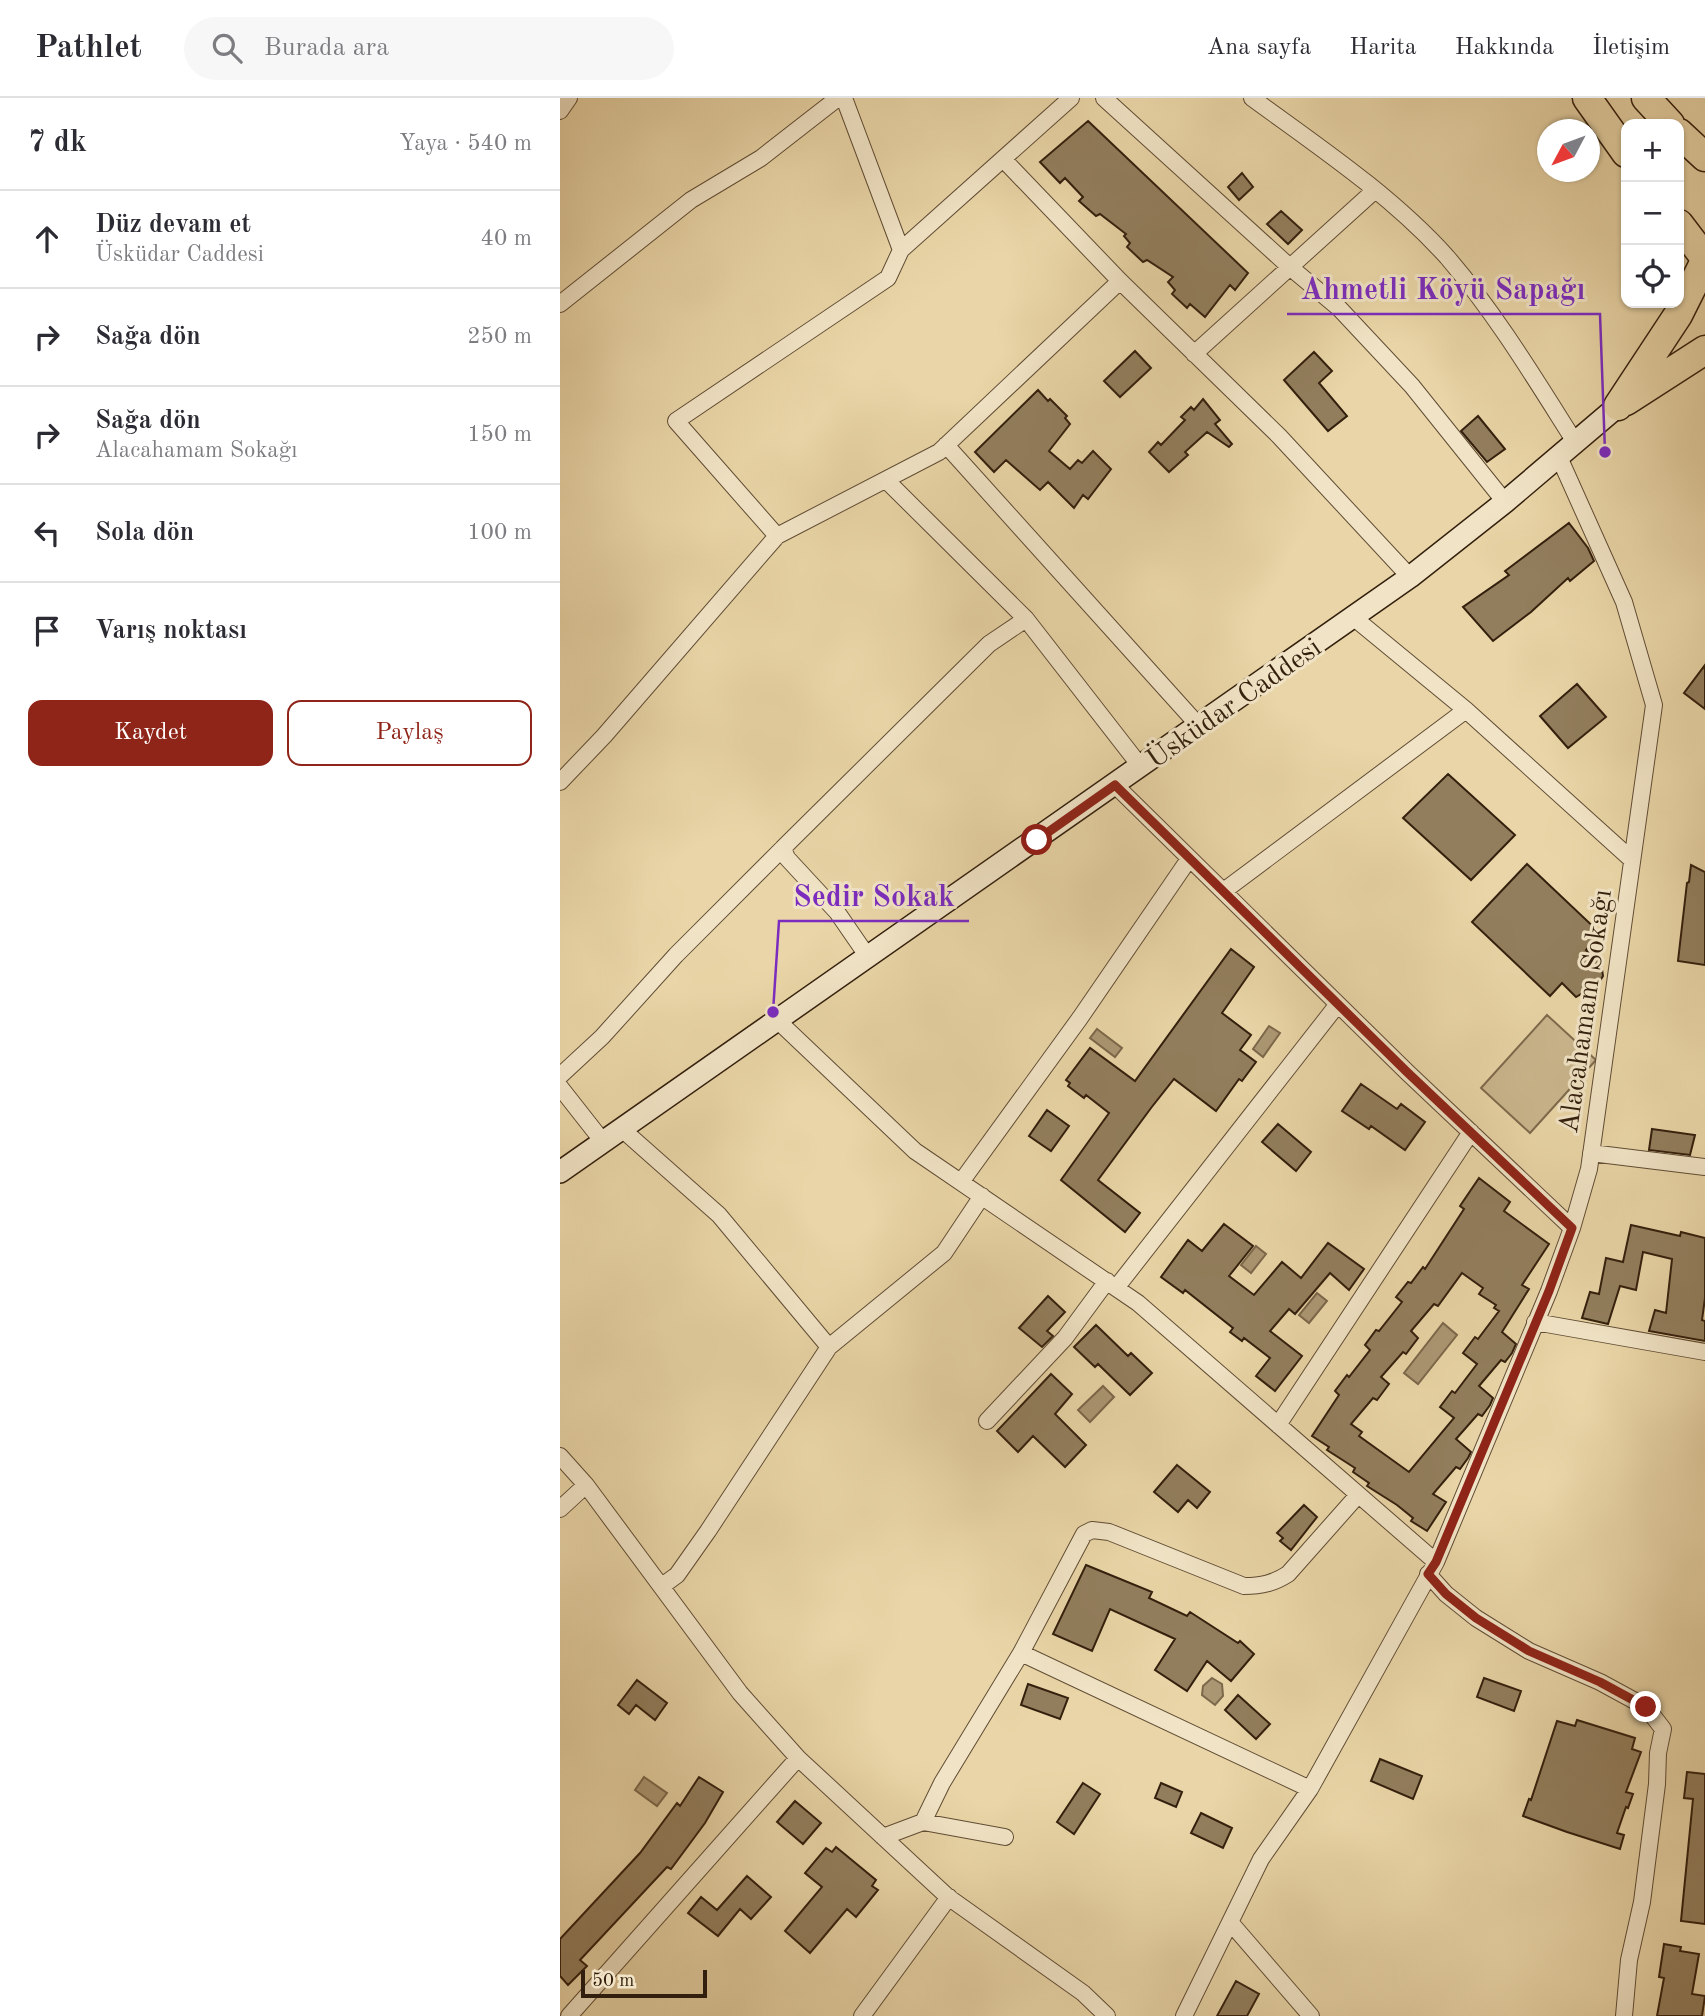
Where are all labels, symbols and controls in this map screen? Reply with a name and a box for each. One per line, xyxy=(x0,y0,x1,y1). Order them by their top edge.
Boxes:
search box xyxy=(184,17,674,80)
icon: search xyxy=(208,29,246,67)
text: Pathlet xyxy=(35,32,142,65)
text: Burada ara xyxy=(264,35,389,61)
text: Ana sayfa xyxy=(1207,36,1311,60)
text: Harita xyxy=(1349,36,1417,60)
text: Hakkında xyxy=(1455,36,1554,60)
text: İletişim xyxy=(1592,36,1670,60)
north arrow xyxy=(1537,119,1600,182)
map controls xyxy=(1621,119,1684,308)
button: + xyxy=(1621,119,1684,182)
text: 7 dk xyxy=(28,128,87,158)
text: Yaya · 540 m xyxy=(399,132,532,155)
button: − xyxy=(1621,182,1684,245)
text: Düz devam et xyxy=(95,212,251,238)
icon: ahead xyxy=(28,220,66,258)
text: 40 m xyxy=(481,227,532,250)
text: Üsküdar Caddesi xyxy=(95,243,264,266)
button: locate xyxy=(1621,245,1684,308)
callout: Ahmetli Köyü Sapağı xyxy=(1287,263,1600,314)
text: Ahmetli Köyü Sapağı xyxy=(1301,276,1585,306)
icon: right xyxy=(28,318,66,356)
text: Sağa dön xyxy=(95,324,201,350)
text: 250 m xyxy=(467,325,532,348)
text: Sağa dön xyxy=(95,408,201,434)
icon: right xyxy=(28,416,66,454)
text: 150 m xyxy=(467,423,532,446)
text: Alacahamam Sokağı xyxy=(95,439,297,462)
icon: left xyxy=(28,514,66,552)
text: Sola dön xyxy=(95,520,194,546)
text: 100 m xyxy=(467,521,532,544)
icon: arrive xyxy=(28,612,66,650)
text: Varış noktası xyxy=(95,618,247,644)
street label: Üsküdar Caddesi xyxy=(1140,631,1327,775)
button: Kaydet xyxy=(28,700,273,766)
button: Paylaş xyxy=(287,700,532,766)
route start xyxy=(1021,824,1052,855)
callout: Sedir Sokak xyxy=(779,870,969,921)
text: Sedir Sokak xyxy=(793,883,955,913)
street label: Alacahamam Sokağı xyxy=(1556,887,1618,1135)
route end xyxy=(1630,1691,1661,1722)
scale bar xyxy=(581,1967,707,1999)
text: 50 m xyxy=(592,1972,634,1991)

